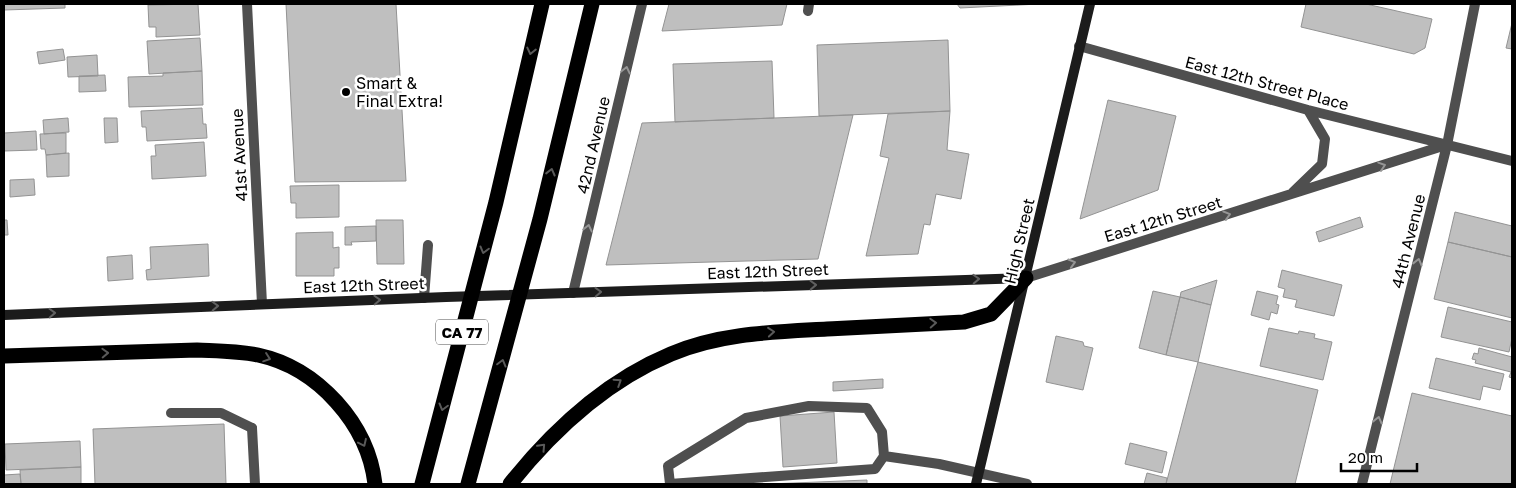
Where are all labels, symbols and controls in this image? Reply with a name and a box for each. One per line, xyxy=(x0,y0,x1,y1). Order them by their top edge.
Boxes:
one-way arrow xyxy=(526,47,537,56)
street label: East 12th Street Place xyxy=(1183,51,1351,115)
one-way arrow xyxy=(620,66,631,75)
place label: Smart & Final Extra! xyxy=(356,73,443,111)
marker: Smart & Final Extra! xyxy=(340,86,352,98)
street label: 42nd Avenue xyxy=(572,94,614,196)
street label: 41st Avenue xyxy=(227,108,251,202)
one-way arrow xyxy=(1378,161,1386,171)
one-way arrow xyxy=(545,167,556,176)
street label: East 12th Street xyxy=(1102,192,1224,246)
street label: 44th Avenue xyxy=(1387,192,1429,290)
street label: High Street xyxy=(999,196,1039,286)
one-way arrow xyxy=(1223,210,1231,220)
one-way arrow xyxy=(582,224,593,233)
one-way arrow xyxy=(479,245,490,254)
one-way arrow xyxy=(1412,258,1423,267)
street label: East 12th Street xyxy=(707,259,829,283)
one-way arrow xyxy=(1068,259,1076,269)
street label: East 12th Street xyxy=(303,273,425,297)
one-way arrow xyxy=(972,274,980,285)
one-way arrow xyxy=(810,279,818,290)
one-way arrow xyxy=(595,287,603,297)
one-way arrow xyxy=(374,295,381,305)
one-way arrow xyxy=(211,301,219,312)
one-way arrow xyxy=(49,308,57,318)
one-way arrow xyxy=(929,318,937,329)
road number: CA 77 xyxy=(436,320,488,344)
one-way arrow xyxy=(767,327,775,338)
one-way arrow xyxy=(102,348,109,358)
one-way arrow xyxy=(262,352,270,362)
one-way arrow xyxy=(496,360,506,368)
one-way arrow xyxy=(612,379,622,388)
one-way arrow xyxy=(438,402,448,410)
one-way arrow xyxy=(1372,416,1383,424)
one-way arrow xyxy=(357,438,367,447)
scale bar xyxy=(1341,440,1417,472)
one-way arrow xyxy=(536,444,545,453)
text: 20 m xyxy=(1348,448,1383,466)

